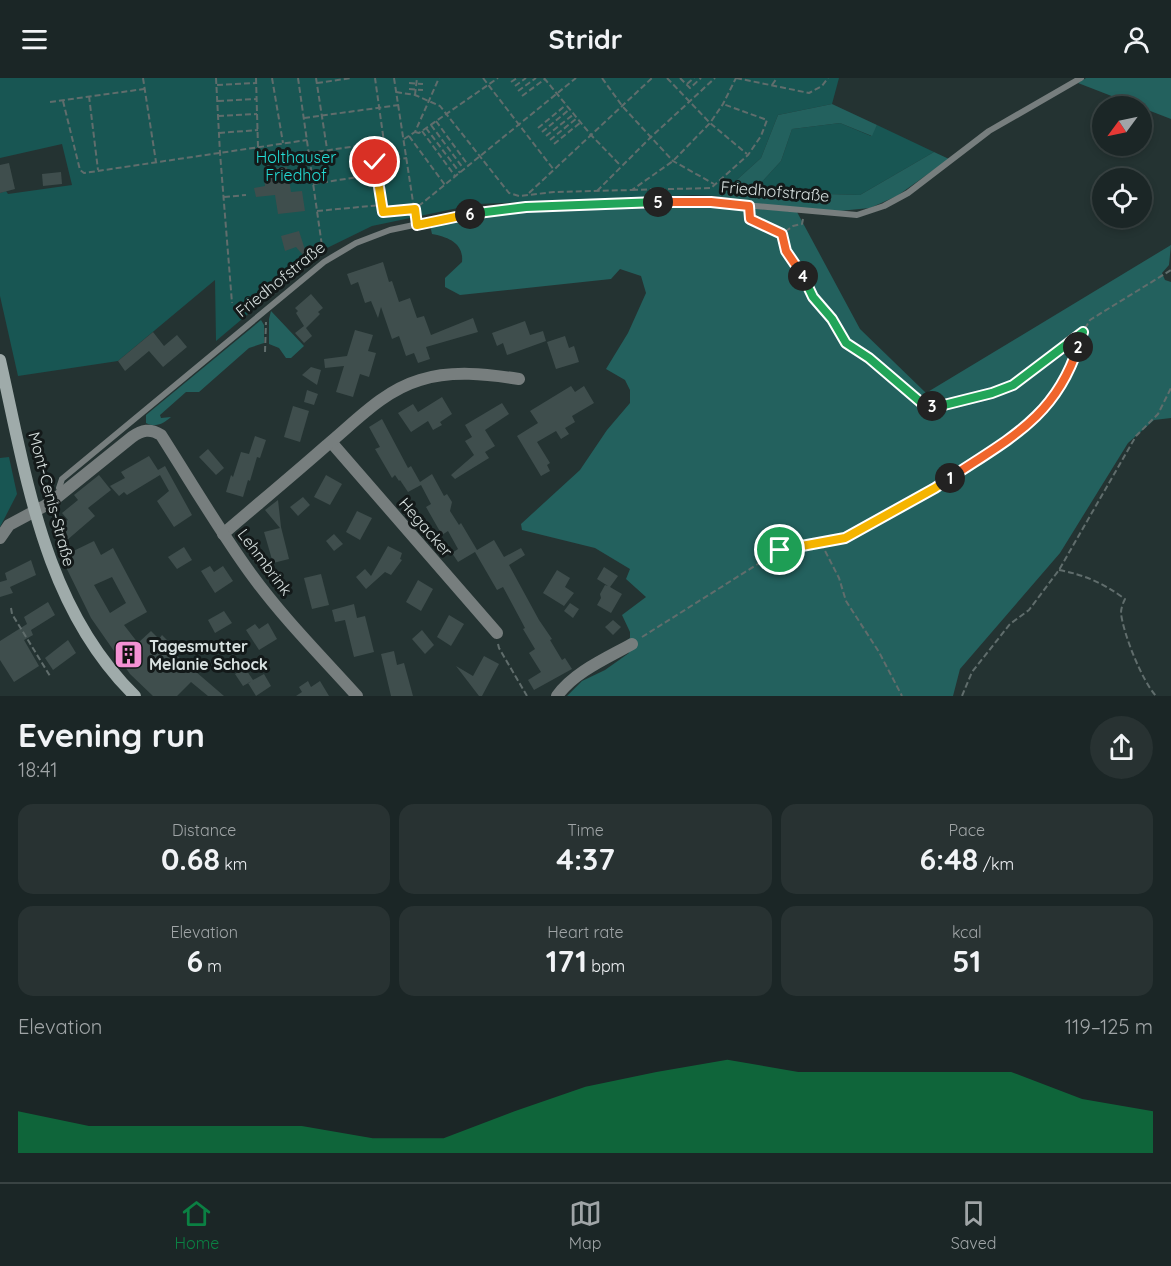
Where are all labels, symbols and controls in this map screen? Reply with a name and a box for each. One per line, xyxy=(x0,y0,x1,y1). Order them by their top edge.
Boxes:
text: Stridr xyxy=(549,22,622,56)
icon: menu xyxy=(18,23,51,56)
icon: person xyxy=(1120,23,1153,56)
north arrow xyxy=(1092,96,1152,156)
map controls xyxy=(1092,96,1152,228)
pin xyxy=(349,136,400,187)
icon: check xyxy=(358,145,391,178)
park label: Holthauser Friedhof xyxy=(256,147,336,185)
button: locate xyxy=(1092,168,1152,228)
street label: Friedhofstraße xyxy=(720,176,830,206)
pin: 5 xyxy=(643,187,673,217)
text: 5 xyxy=(653,192,663,212)
pin: 6 xyxy=(455,199,485,229)
text: 6 xyxy=(466,204,474,224)
street label: Friedhofstraße xyxy=(231,237,329,321)
pin: 4 xyxy=(788,261,818,291)
text: 4 xyxy=(798,266,808,286)
pin: 2 xyxy=(1063,332,1093,362)
text: 2 xyxy=(1073,337,1083,357)
pin: 3 xyxy=(917,391,947,421)
text: 3 xyxy=(928,396,936,416)
street label: Mont-Cenis-Straße xyxy=(24,430,80,568)
pin: 1 xyxy=(935,463,965,493)
text: 1 xyxy=(947,468,953,488)
street label: Hegacker xyxy=(395,493,457,561)
pin xyxy=(754,524,805,575)
street label: Lehmbrink xyxy=(233,525,297,599)
icon: arrive xyxy=(763,533,796,566)
place label: Tagesmutter Melanie Schock xyxy=(149,636,268,674)
building icon: Tagesmutter Melanie Schock xyxy=(112,639,144,671)
text: Evening run xyxy=(18,714,205,755)
button: share xyxy=(1090,716,1153,779)
text: 18:41 xyxy=(18,757,58,782)
text: Distance xyxy=(172,820,236,840)
text: Time xyxy=(567,820,604,840)
text: Pace xyxy=(949,820,985,840)
text: 0.68 xyxy=(161,840,220,878)
text: 4:37 xyxy=(556,840,615,878)
text: 6:48 xyxy=(919,840,978,878)
text: km xyxy=(220,854,247,874)
text: /km xyxy=(978,854,1014,874)
text: Elevation xyxy=(170,922,238,942)
text: Heart rate xyxy=(547,922,624,942)
text: kcal xyxy=(952,922,982,942)
text: 6 xyxy=(186,942,203,980)
text: 171 xyxy=(546,942,587,980)
text: 51 xyxy=(952,942,981,980)
text: m xyxy=(203,956,222,976)
text: bpm xyxy=(587,956,625,976)
text: Elevation xyxy=(18,1014,102,1039)
text: 119–125 m xyxy=(1065,1014,1153,1039)
tab: Home xyxy=(175,1197,219,1253)
tab: Map xyxy=(569,1197,602,1253)
tab: Saved xyxy=(951,1197,996,1253)

